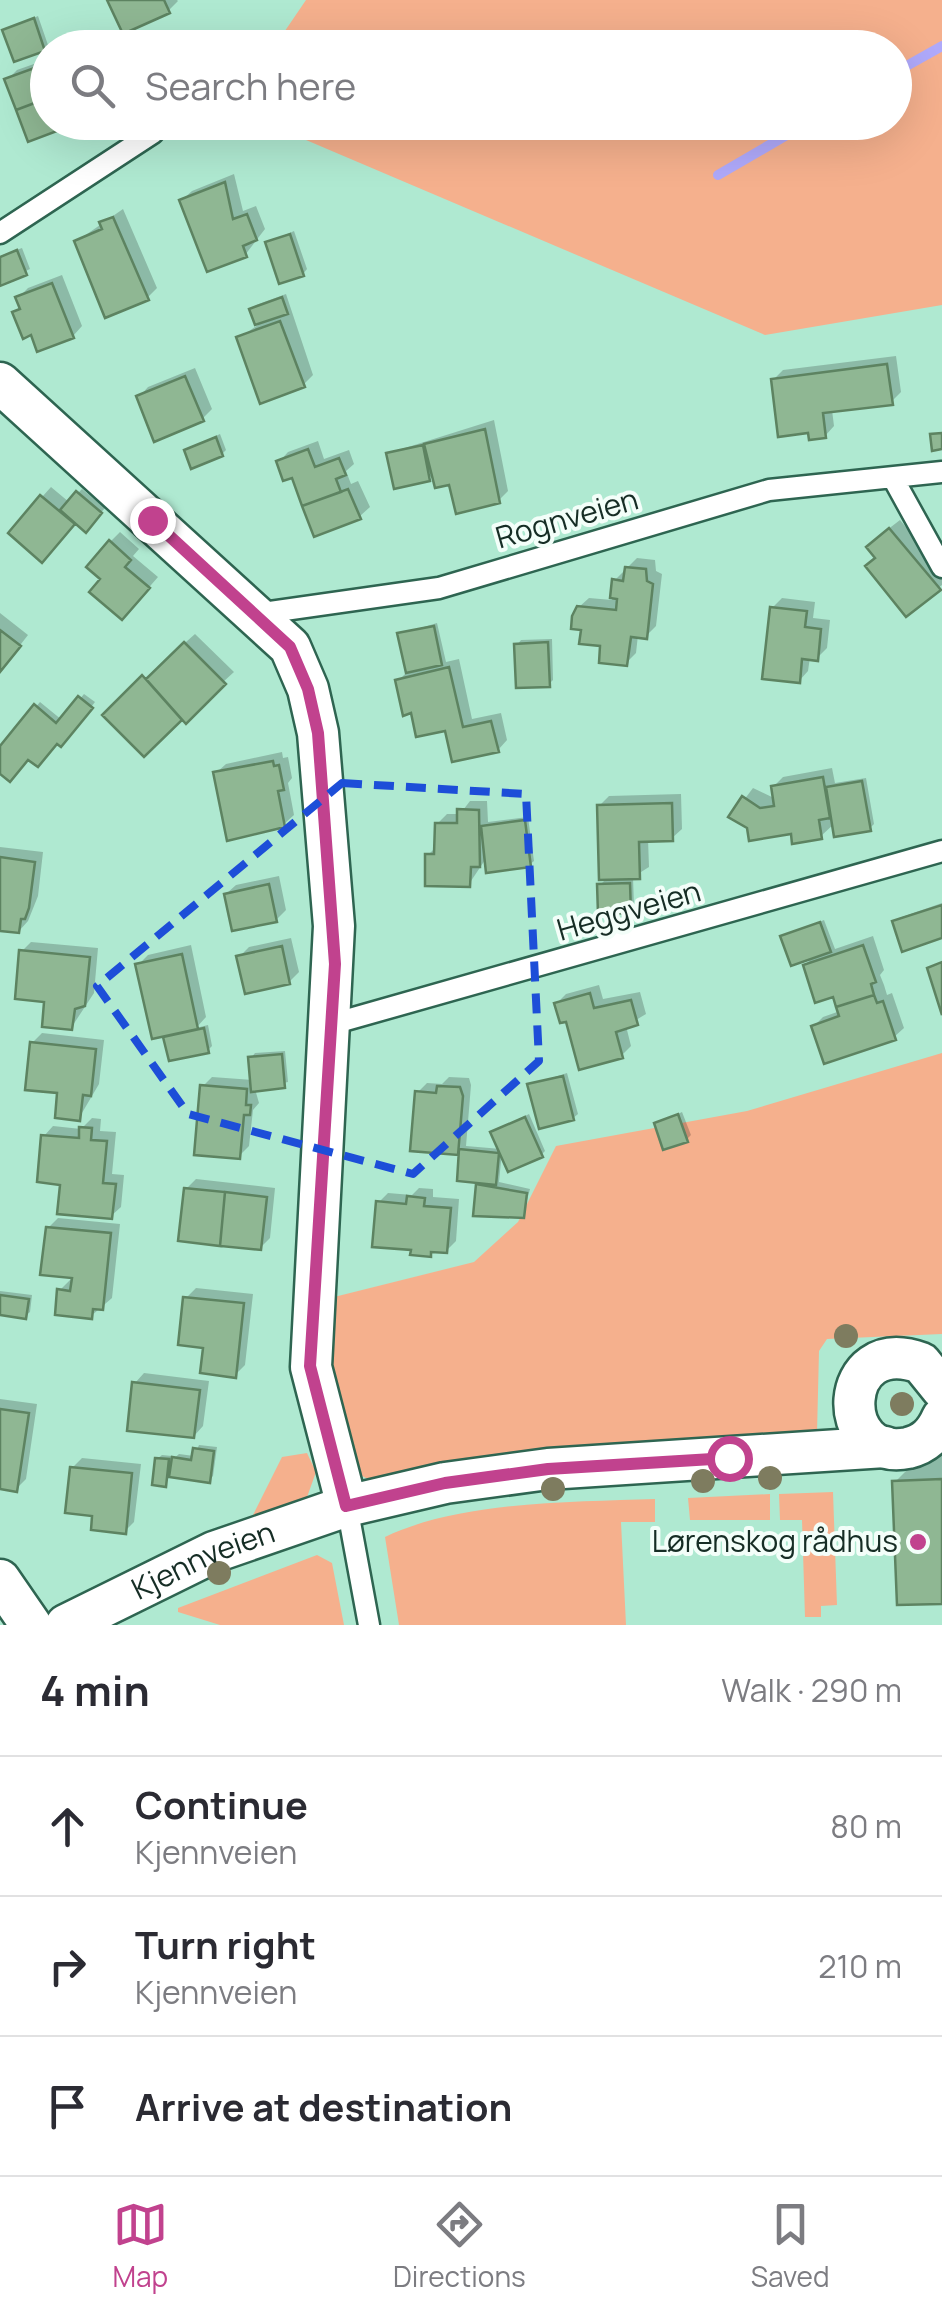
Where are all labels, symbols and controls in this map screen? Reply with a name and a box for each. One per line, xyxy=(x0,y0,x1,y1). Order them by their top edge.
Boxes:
search box xyxy=(30,30,912,140)
icon: search xyxy=(65,58,120,113)
text: Search here xyxy=(145,59,356,111)
street label: Rognveien xyxy=(491,478,643,557)
route end xyxy=(130,498,176,544)
street label: Heggveien xyxy=(552,869,705,950)
route start xyxy=(707,1436,753,1482)
street label: Kjennveien xyxy=(124,1511,280,1608)
place label: Lørenskog rådhus xyxy=(652,1520,898,1561)
marker: Lørenskog rådhus xyxy=(907,1531,929,1553)
text: 4 min xyxy=(40,1661,150,1719)
text: Walk · 290 m xyxy=(721,1668,902,1712)
text: Continue xyxy=(135,1778,308,1830)
icon: ahead xyxy=(40,1799,95,1854)
text: 80 m xyxy=(830,1804,902,1848)
text: Kjennveien xyxy=(135,1830,297,1874)
text: Turn right xyxy=(135,1918,316,1970)
icon: right xyxy=(40,1939,95,1994)
text: 210 m xyxy=(818,1944,902,1988)
text: Kjennveien xyxy=(135,1970,297,2014)
icon: arrive xyxy=(40,2079,95,2134)
text: Arrive at destination xyxy=(135,2080,512,2132)
tab: Map xyxy=(112,2197,168,2295)
tab: Directions xyxy=(393,2197,526,2295)
tab: Saved xyxy=(751,2197,830,2295)

